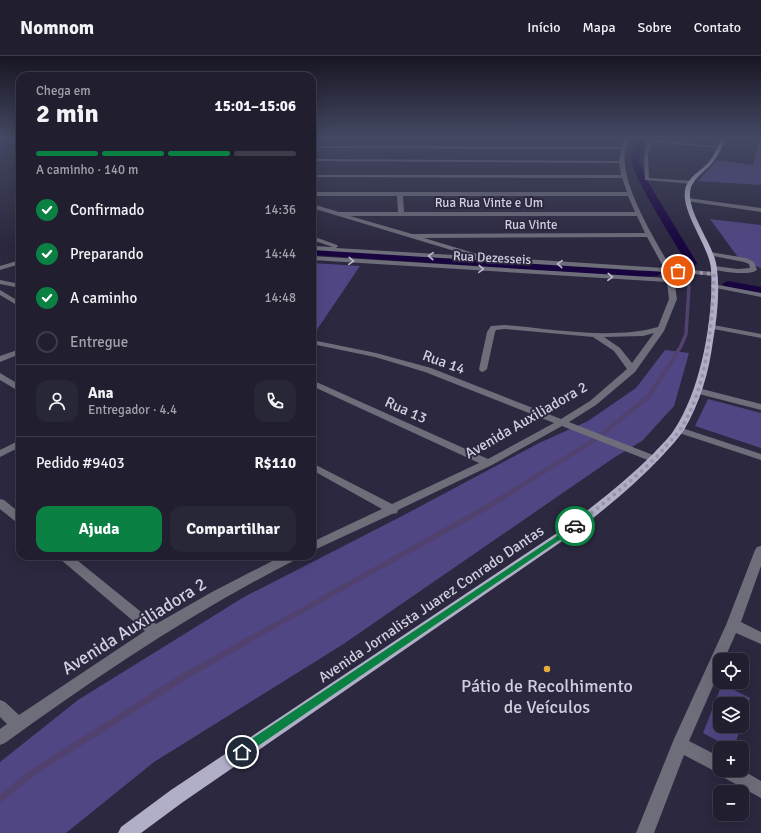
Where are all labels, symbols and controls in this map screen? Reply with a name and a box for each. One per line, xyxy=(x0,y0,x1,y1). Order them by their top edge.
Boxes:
text: Nomnom xyxy=(20,16,94,40)
text: Início xyxy=(527,19,561,36)
text: Mapa xyxy=(583,19,615,36)
text: Sobre xyxy=(637,19,672,36)
text: Contato xyxy=(694,19,741,36)
text: Chega em xyxy=(36,83,91,99)
text: 15:01–15:06 xyxy=(215,97,296,115)
text: 2 min xyxy=(36,98,99,130)
text: A caminho · 140 m xyxy=(36,162,138,178)
street label: Rua Rua Vinte e Um xyxy=(435,195,543,211)
icon: check xyxy=(36,199,58,221)
text: Confirmado xyxy=(70,201,144,219)
text: 14:36 xyxy=(264,202,296,218)
street label: Rua Vinte xyxy=(504,217,558,233)
icon: check xyxy=(36,243,58,265)
text: Preparando xyxy=(70,245,144,263)
text: 14:44 xyxy=(264,246,296,262)
street label: Rua Dezesseis xyxy=(453,248,532,268)
one-way arrow xyxy=(428,251,434,260)
pin xyxy=(661,254,695,288)
one-way arrow xyxy=(348,256,354,265)
one-way arrow xyxy=(557,259,563,268)
icon: bag xyxy=(667,260,689,282)
one-way arrow xyxy=(478,265,484,274)
one-way arrow xyxy=(607,272,613,281)
icon: check xyxy=(36,287,58,309)
text: A caminho xyxy=(70,289,137,307)
text: 14:48 xyxy=(264,290,296,306)
text: Entregue xyxy=(70,333,128,351)
street label: Rua 14 xyxy=(420,346,468,378)
street label: Avenida Auxiliadora 2 xyxy=(462,378,590,462)
button: person xyxy=(36,380,78,422)
button: phone xyxy=(254,380,296,422)
text: Ana xyxy=(88,384,113,402)
street label: Rua 13 xyxy=(382,393,430,427)
text: Entregador · 4.4 xyxy=(88,402,177,418)
text: Pedido #9403 xyxy=(36,454,125,472)
text: R$110 xyxy=(254,454,296,472)
button: Ajuda xyxy=(36,506,162,552)
button: Compartilhar xyxy=(170,506,296,552)
courier xyxy=(555,506,595,546)
icon: car xyxy=(564,515,586,537)
street label: Avenida Jornalista Juarez Conrado Dantas xyxy=(315,521,548,686)
street label: Avenida Auxiliadora 2 xyxy=(58,573,210,679)
map controls xyxy=(713,653,749,821)
button: locate xyxy=(713,653,749,689)
marker: Pátio de Recolhimento de Veículos xyxy=(542,664,552,674)
place label: Pátio de Recolhimento de Veículos xyxy=(461,675,633,718)
button: layers xyxy=(713,697,749,733)
pin xyxy=(225,735,259,769)
icon: home xyxy=(231,741,253,763)
button: + xyxy=(713,741,749,777)
button: − xyxy=(713,785,749,821)

